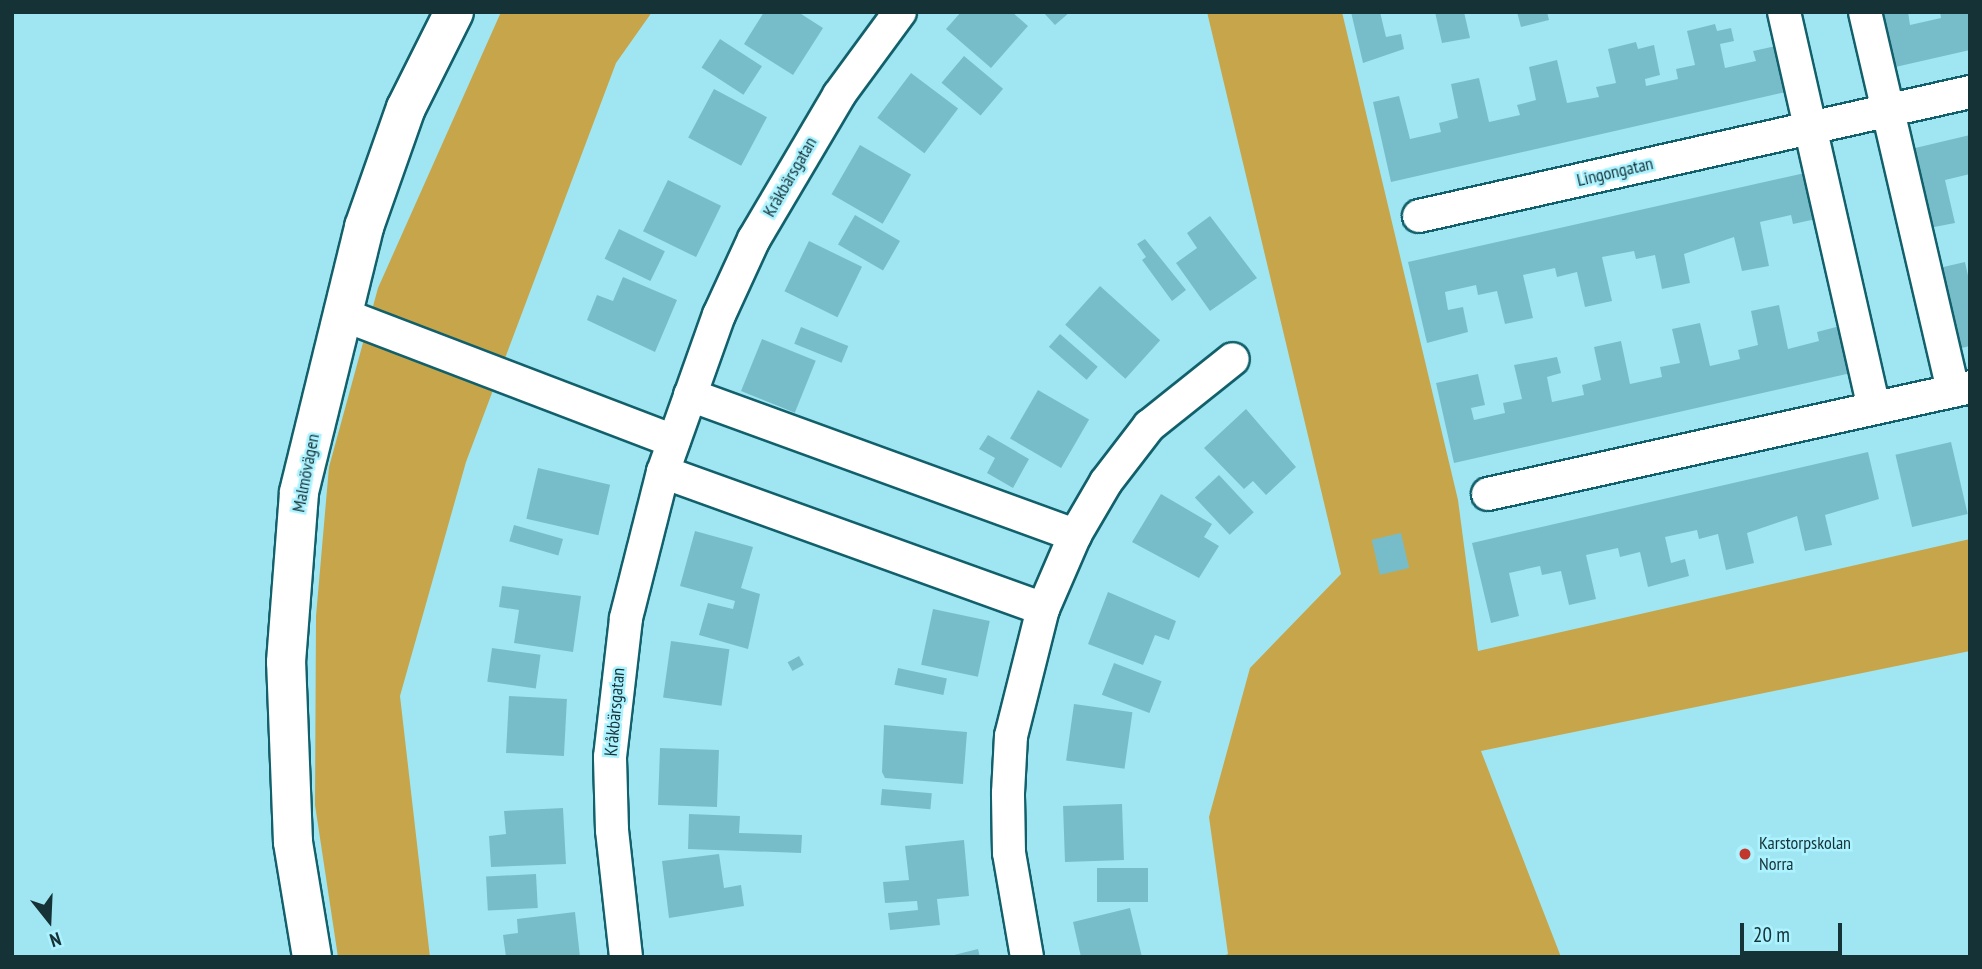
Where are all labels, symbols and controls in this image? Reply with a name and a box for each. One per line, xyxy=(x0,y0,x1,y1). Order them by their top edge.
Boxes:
street label: Kråkbärsgatan xyxy=(758,133,822,221)
street label: Lingongatan xyxy=(1575,153,1655,191)
street label: Malmövägen xyxy=(288,432,324,514)
street label: Kråkbärsgatan xyxy=(600,667,630,757)
place label: Karstorpskolan Norra xyxy=(1759,833,1851,876)
marker: Karstorpskolan Norra xyxy=(1737,846,1753,862)
north arrow xyxy=(14,885,84,955)
scale bar xyxy=(1744,909,1846,953)
text: 20 m xyxy=(1753,921,1790,948)
text: N xyxy=(47,927,64,953)

